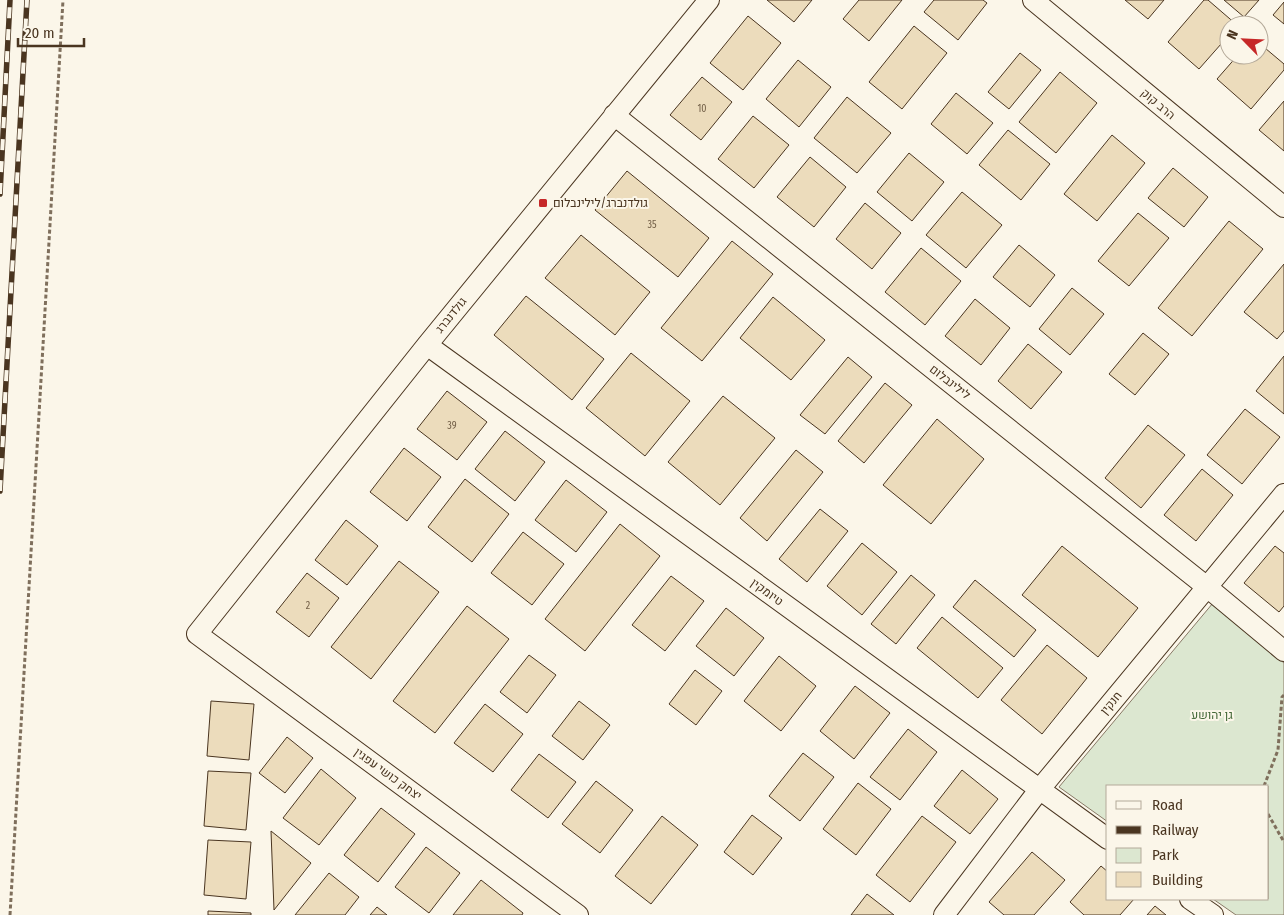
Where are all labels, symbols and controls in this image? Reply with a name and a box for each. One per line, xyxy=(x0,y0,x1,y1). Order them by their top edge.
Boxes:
scale bar xyxy=(18,15,84,47)
north arrow xyxy=(1219,15,1269,65)
text: 20 m xyxy=(25,24,55,42)
text: N xyxy=(1223,28,1242,42)
street label: הרב קוק xyxy=(1138,86,1178,122)
house number: 10 xyxy=(697,103,707,115)
place label: גולדנברג/לילינבלום xyxy=(553,196,648,210)
marker: גולדנברג/לילינבלום xyxy=(537,197,549,209)
house number: 35 xyxy=(647,219,657,231)
street label: גולדנברג xyxy=(432,294,470,336)
street label: לילינבלום xyxy=(927,362,973,402)
house number: 39 xyxy=(447,420,457,432)
street label: טיומקין xyxy=(748,576,786,608)
house number: 2 xyxy=(306,600,311,612)
street label: חנקין xyxy=(1097,688,1125,718)
park label: גן יהושע xyxy=(1191,708,1233,722)
street label: יצחק כושי עפגין xyxy=(352,745,424,803)
legend xyxy=(1106,785,1269,900)
text: Road xyxy=(1152,796,1183,814)
text: Railway xyxy=(1152,821,1199,839)
text: Park xyxy=(1152,846,1179,864)
text: Building xyxy=(1152,871,1203,889)

